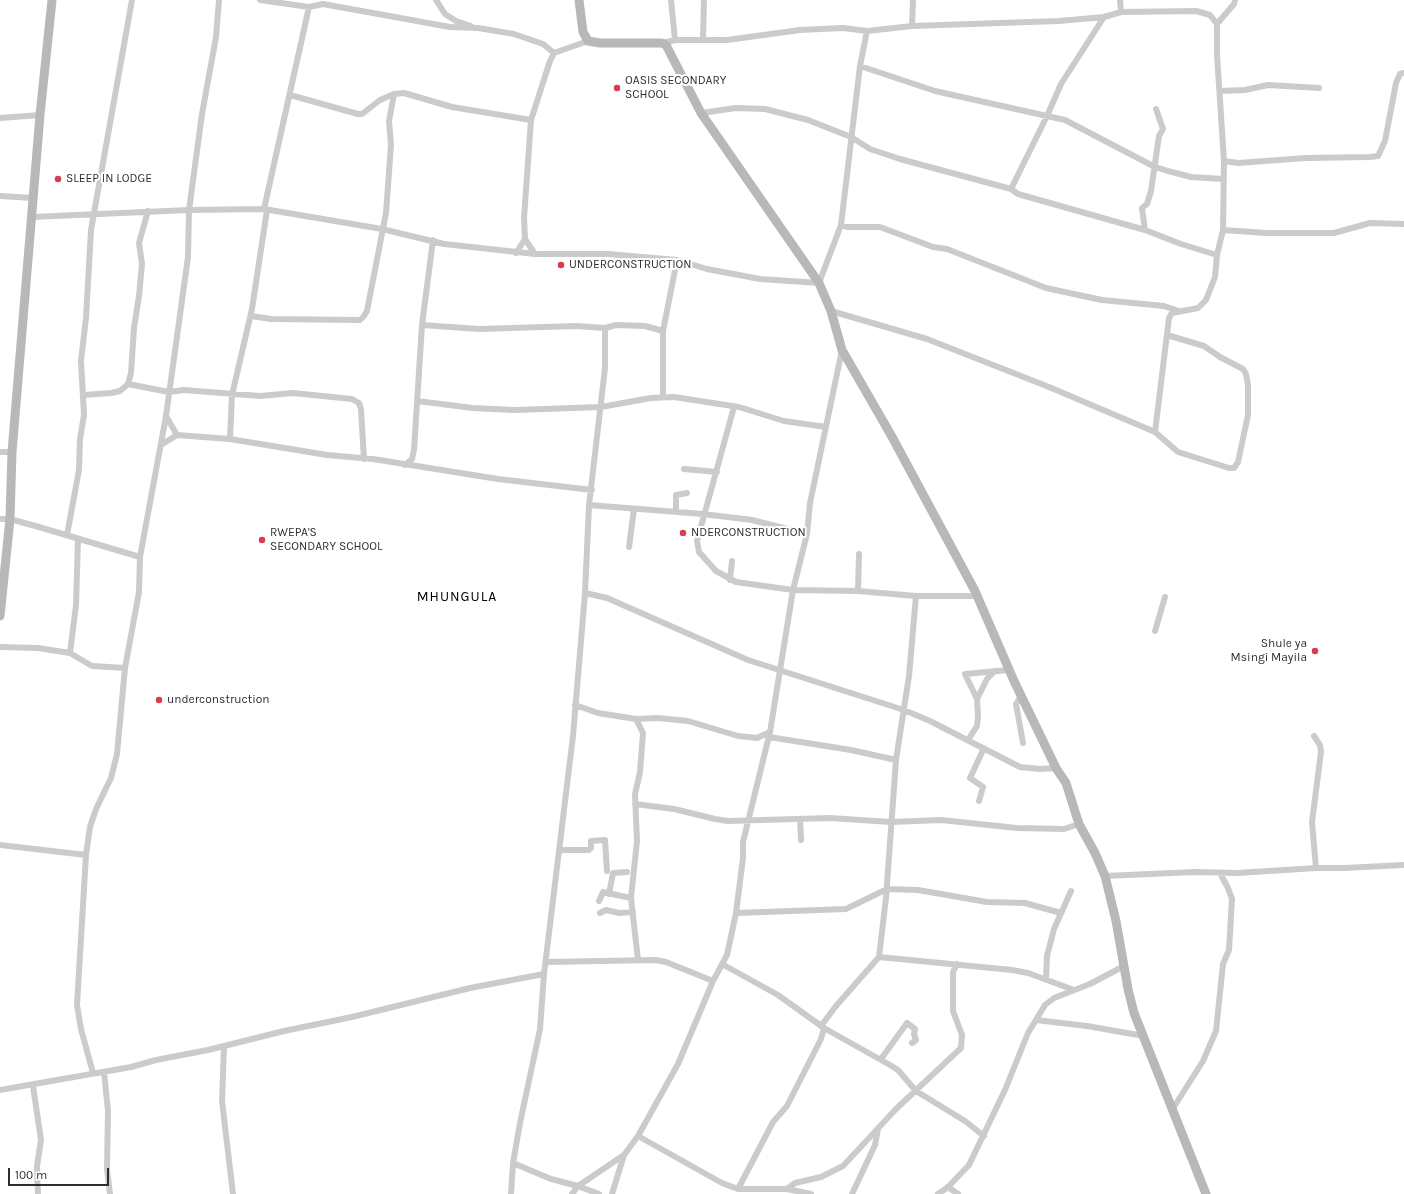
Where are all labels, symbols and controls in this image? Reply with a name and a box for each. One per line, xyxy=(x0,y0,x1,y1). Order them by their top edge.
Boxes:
place label: OASIS SECONDARY SCHOOL xyxy=(625,74,726,102)
marker: OASIS SECONDARY SCHOOL xyxy=(612,83,622,93)
place label: SLEEP IN LODGE xyxy=(66,172,152,186)
marker: SLEEP IN LODGE xyxy=(53,174,63,184)
place label: UNDERCONSTRUCTION xyxy=(569,258,691,272)
marker: UNDERCONSTRUCTION xyxy=(556,260,566,270)
place label: RWEPA'S SECONDARY SCHOOL xyxy=(270,526,383,554)
place label: NDERCONSTRUCTION xyxy=(691,526,806,540)
marker: NDERCONSTRUCTION xyxy=(678,528,688,538)
marker: RWEPA'S SECONDARY SCHOOL xyxy=(257,535,267,545)
district label: MHUNGULA xyxy=(417,589,497,605)
place label: Shule ya Msingi Mayila xyxy=(1231,637,1307,665)
marker: Shule ya Msingi Mayila xyxy=(1310,646,1320,656)
place label: underconstruction xyxy=(167,693,270,707)
marker: underconstruction xyxy=(154,695,164,705)
scale bar xyxy=(10,1160,111,1186)
text: 100 m xyxy=(15,1168,47,1182)

